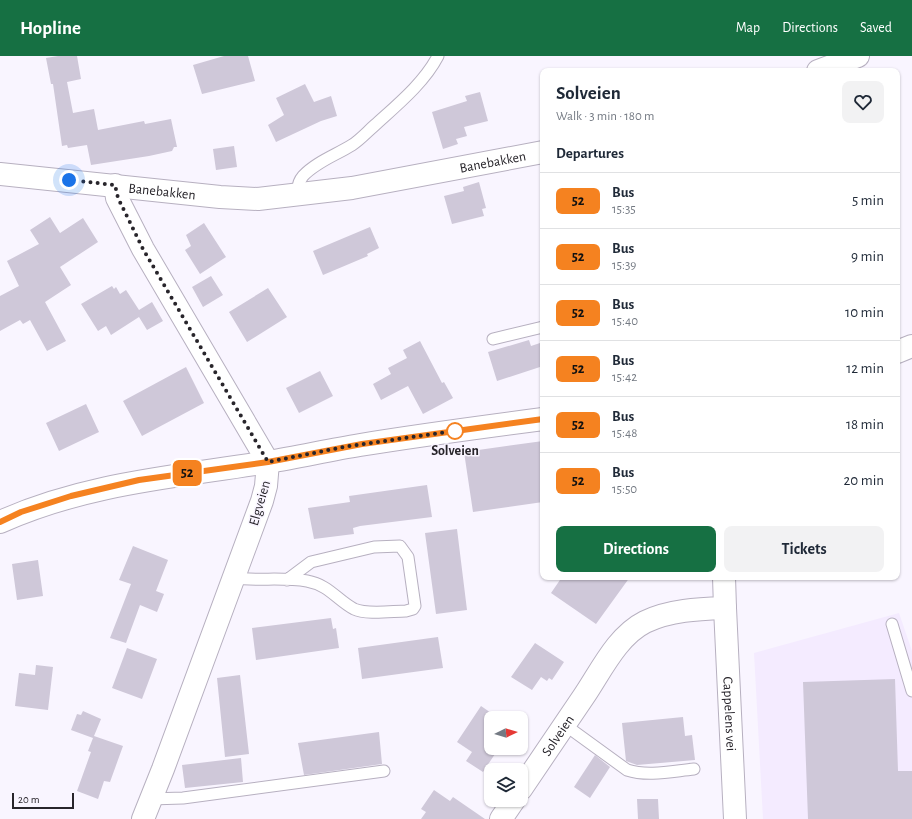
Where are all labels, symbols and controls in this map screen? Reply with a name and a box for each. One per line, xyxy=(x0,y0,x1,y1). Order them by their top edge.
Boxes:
text: Hopline xyxy=(20,19,81,38)
text: Map xyxy=(736,21,760,35)
text: Directions xyxy=(782,21,838,35)
text: Saved xyxy=(860,21,892,35)
button: heart xyxy=(842,81,884,123)
text: Solveien xyxy=(556,84,621,103)
text: Walk · 3 min · 180 m xyxy=(556,110,654,123)
text: Departures xyxy=(556,146,624,161)
street label: Banebakken xyxy=(458,149,527,176)
your location xyxy=(59,170,79,190)
street label: Banebakken xyxy=(128,181,196,202)
text: Bus xyxy=(612,185,634,200)
text: 5 min xyxy=(852,193,884,208)
text: 52 xyxy=(572,194,584,208)
text: 15:35 xyxy=(612,203,636,216)
text: Bus xyxy=(612,241,634,256)
text: 9 min xyxy=(851,249,884,264)
text: 52 xyxy=(572,250,584,264)
text: 15:39 xyxy=(612,259,636,272)
text: Bus xyxy=(612,297,634,312)
text: 10 min xyxy=(845,305,884,320)
text: 52 xyxy=(572,306,584,320)
text: 15:40 xyxy=(612,315,638,328)
text: Bus xyxy=(612,353,634,368)
text: 12 min xyxy=(846,361,884,376)
text: 52 xyxy=(572,362,584,376)
text: 15:42 xyxy=(612,371,637,384)
text: Bus xyxy=(612,409,634,424)
text: 18 min xyxy=(846,417,884,432)
text: 52 xyxy=(572,418,584,432)
marker: Solveien xyxy=(446,422,464,440)
text: 15:48 xyxy=(612,427,637,440)
place label: Solveien xyxy=(431,444,479,458)
line badge: 52 xyxy=(169,460,205,486)
text: Bus xyxy=(612,465,634,480)
text: 52 xyxy=(181,466,193,480)
text: 20 min xyxy=(843,473,884,488)
text: 52 xyxy=(572,474,584,488)
street label: Elgveien xyxy=(247,479,273,527)
text: 15:50 xyxy=(612,483,637,496)
button: Directions xyxy=(556,526,716,572)
button: Tickets xyxy=(724,526,884,572)
street label: Cappelens vei xyxy=(720,676,738,752)
north arrow xyxy=(484,711,528,755)
map controls xyxy=(484,711,528,807)
street label: Solveien xyxy=(540,713,577,759)
button: layers xyxy=(484,763,528,807)
scale bar xyxy=(12,791,74,810)
text: 20 m xyxy=(18,794,39,805)

